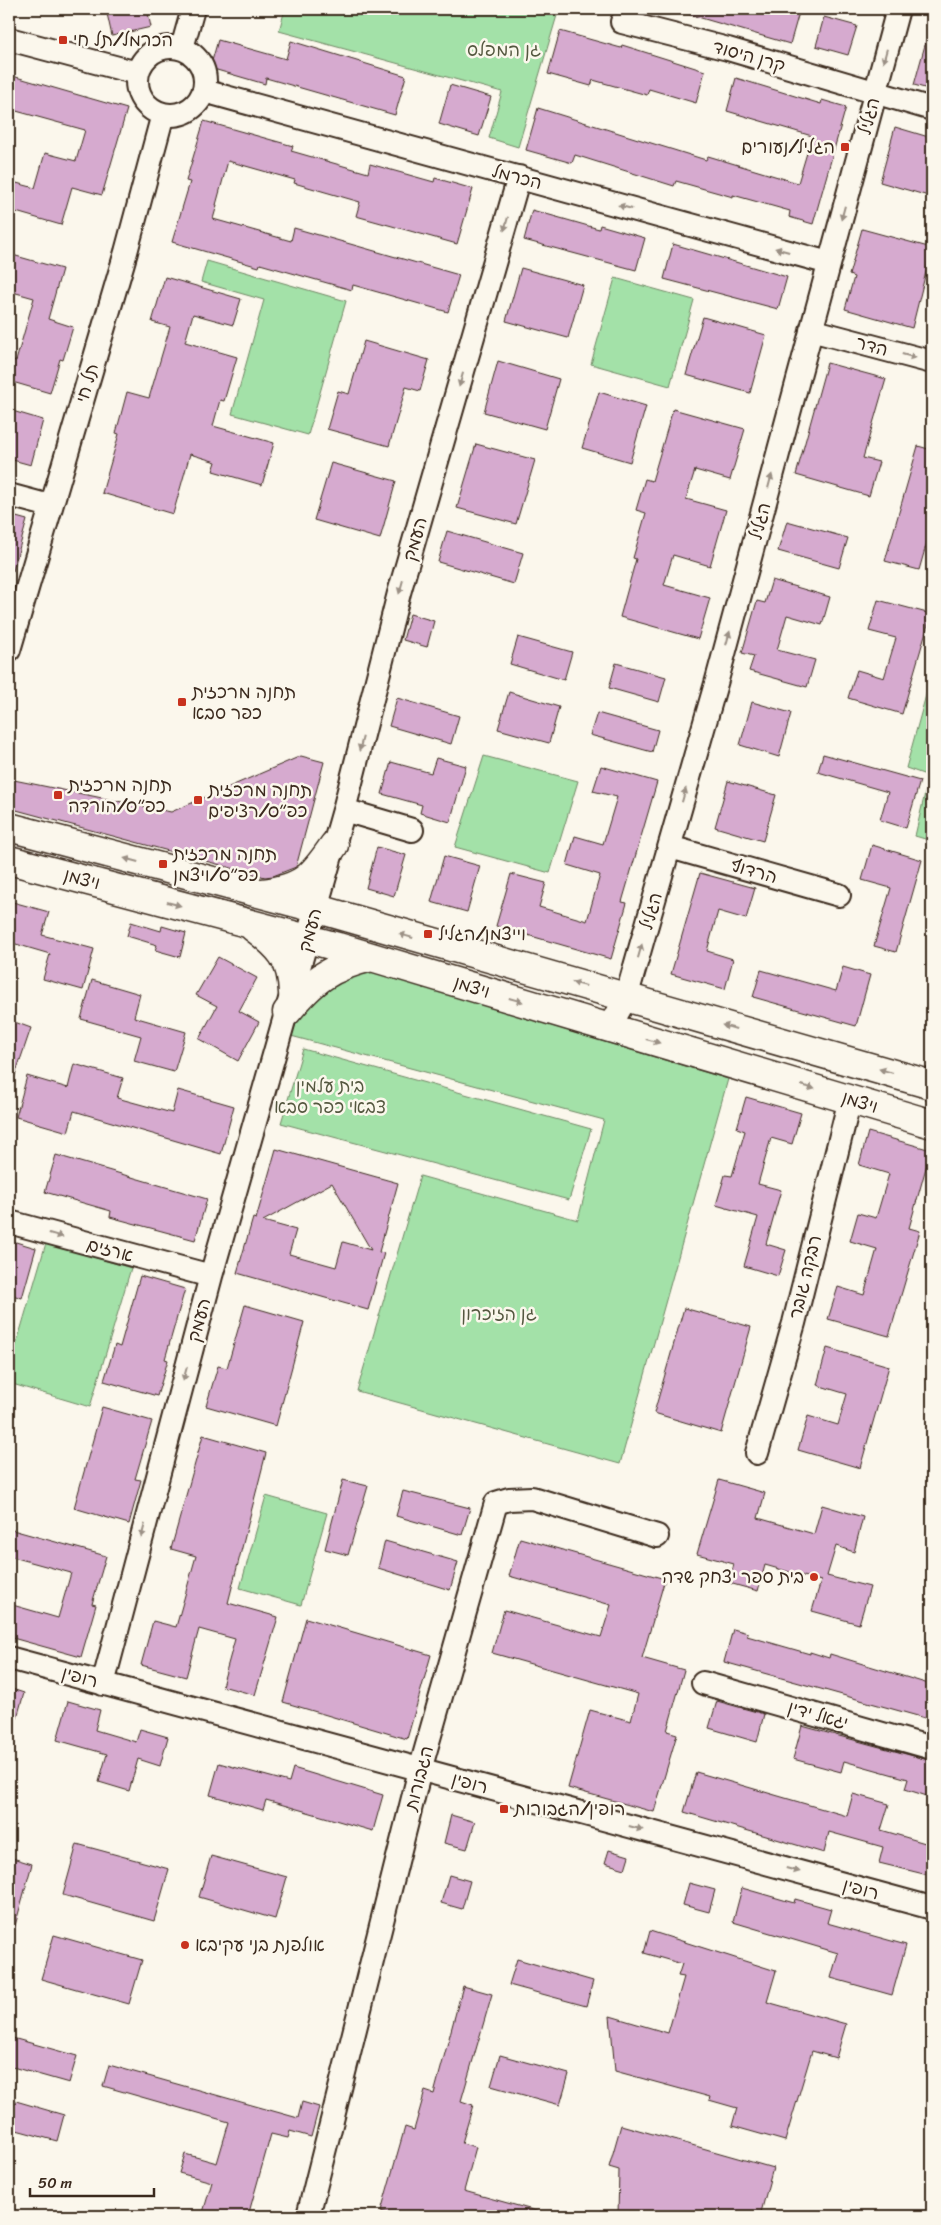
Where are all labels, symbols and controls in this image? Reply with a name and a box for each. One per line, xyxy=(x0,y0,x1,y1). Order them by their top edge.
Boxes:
place label: הכרמל/תל חי xyxy=(73,24,173,56)
street label: קרן היסוד xyxy=(709,30,789,82)
marker: הכרמל/תל חי xyxy=(57,34,69,46)
park label: גן המפלס xyxy=(467,34,541,66)
one-way arrow xyxy=(881,48,889,63)
street label: הגליל xyxy=(849,94,889,138)
place label: הגליל/נעורים xyxy=(741,131,835,163)
marker: הגליל/נעורים xyxy=(839,141,851,153)
street label: הכרמל xyxy=(488,155,546,199)
one-way arrow xyxy=(618,202,633,210)
one-way arrow xyxy=(838,205,846,220)
one-way arrow xyxy=(501,217,509,232)
one-way arrow xyxy=(775,245,790,253)
street label: הדר xyxy=(852,326,892,366)
one-way arrow xyxy=(901,352,916,360)
street label: תל חי xyxy=(66,359,108,407)
one-way arrow xyxy=(457,373,465,388)
one-way arrow xyxy=(767,474,775,489)
street label: הגליל xyxy=(740,499,780,543)
street label: העמק xyxy=(393,513,437,565)
one-way arrow xyxy=(397,580,405,595)
one-way arrow xyxy=(724,631,732,646)
place label: תחנה מרכזית כפר סבא xyxy=(191,676,296,729)
marker: תחנה מרכזית כפר סבא xyxy=(176,696,188,708)
one-way arrow xyxy=(357,737,365,752)
place label: תחנה מרכזית כפ״ס/הורדה xyxy=(67,769,172,822)
place label: תחנה מרכזית כפ״ס/רציפים xyxy=(207,774,312,827)
one-way arrow xyxy=(681,787,689,802)
marker: תחנה מרכזית כפ״ס/הורדה xyxy=(52,789,64,801)
marker: תחנה מרכזית כפ״ס/רציפים xyxy=(192,794,204,806)
place label: תחנה מרכזית כפ״ס/ויצמן xyxy=(172,838,277,891)
street label: הרדוף xyxy=(727,849,781,893)
one-way arrow xyxy=(123,856,138,864)
marker: תחנה מרכזית כפ״ס/ויצמן xyxy=(157,858,169,870)
street label: ויצמן xyxy=(60,859,104,899)
street label: הגליל xyxy=(630,888,672,934)
one-way arrow xyxy=(167,900,182,908)
street label: העמק xyxy=(289,904,331,956)
place label: וייצמן/הגליל xyxy=(438,918,526,950)
marker: וייצמן/הגליל xyxy=(422,928,434,940)
one-way arrow xyxy=(398,931,413,939)
one-way arrow xyxy=(636,943,644,958)
street label: ויצמן xyxy=(450,966,494,1008)
one-way arrow xyxy=(571,980,586,988)
one-way arrow xyxy=(508,997,523,1005)
one-way arrow xyxy=(722,1022,737,1030)
one-way arrow xyxy=(645,1037,660,1045)
one-way arrow xyxy=(878,1067,893,1075)
park label: בית עלמין צבאי כפר סבא xyxy=(274,1070,386,1123)
street label: ויצמן xyxy=(838,1081,882,1123)
one-way arrow xyxy=(801,1083,816,1091)
street label: ארזים xyxy=(83,1228,137,1272)
one-way arrow xyxy=(48,1232,63,1240)
street label: רבקה גובר xyxy=(779,1232,831,1322)
street label: העמק xyxy=(178,1294,220,1346)
park label: גן הזיכרון xyxy=(461,1298,537,1330)
one-way arrow xyxy=(181,1367,189,1382)
one-way arrow xyxy=(139,1524,147,1539)
place label: בית ספר יצחק שדה xyxy=(662,1561,804,1593)
marker: בית ספר יצחק שדה xyxy=(808,1571,820,1583)
street label: רופין xyxy=(58,1657,102,1697)
street label: יגאל ידין xyxy=(784,1691,852,1739)
street label: הגבורות xyxy=(395,1742,443,1815)
street label: רופין xyxy=(448,1763,492,1803)
place label: רופין/הגבורות xyxy=(513,1793,626,1825)
marker: רופין/הגבורות xyxy=(498,1803,510,1815)
one-way arrow xyxy=(629,1824,644,1832)
one-way arrow xyxy=(786,1867,801,1875)
street label: רופין xyxy=(839,1869,883,1909)
place label: אולפנת בני עקיבא xyxy=(195,1929,325,1961)
marker: אולפנת בני עקיבא xyxy=(179,1939,191,1951)
scale bar xyxy=(30,2165,154,2197)
text: 50 m xyxy=(38,2170,73,2196)

